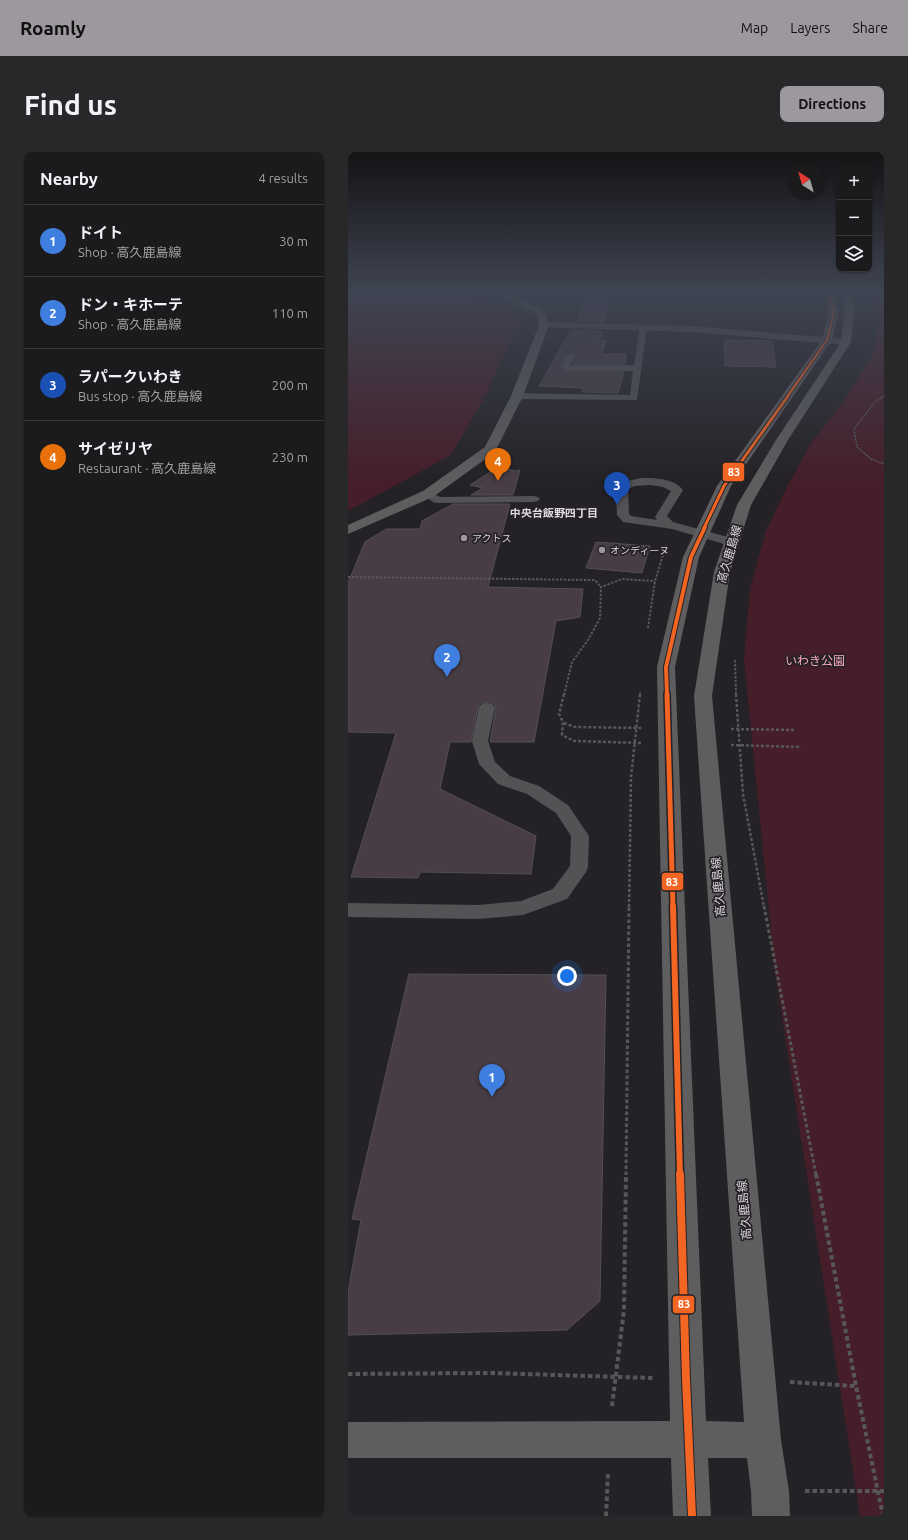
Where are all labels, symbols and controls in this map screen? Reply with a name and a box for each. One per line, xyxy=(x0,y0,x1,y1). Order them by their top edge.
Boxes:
text: Roamly xyxy=(20,17,86,39)
text: Map xyxy=(741,20,768,36)
text: Layers xyxy=(790,20,830,36)
text: Share xyxy=(852,20,888,36)
button: Directions xyxy=(780,86,884,122)
text: Find us xyxy=(24,89,117,120)
north arrow xyxy=(788,164,824,200)
map controls xyxy=(836,164,872,272)
button: + xyxy=(836,164,872,200)
text: Nearby xyxy=(40,169,98,188)
text: 4 results xyxy=(258,171,308,185)
button: − xyxy=(836,200,872,236)
text: ドイト xyxy=(78,224,123,241)
text: 1 xyxy=(49,234,57,248)
text: 30 m xyxy=(279,234,308,248)
button: layers xyxy=(836,236,872,272)
text: Shop · 高久鹿島線 xyxy=(78,245,182,259)
text: ドン・キホーテ xyxy=(78,296,183,313)
text: 2 xyxy=(49,306,57,320)
text: 110 m xyxy=(272,306,308,320)
text: Shop · 高久鹿島線 xyxy=(78,317,182,331)
text: ラパークいわき xyxy=(78,368,183,385)
text: 3 xyxy=(49,378,57,392)
text: 200 m xyxy=(272,378,308,392)
text: Bus stop · 高久鹿島線 xyxy=(78,389,202,403)
text: サイゼリヤ xyxy=(78,440,153,457)
pin: 4 xyxy=(485,448,511,481)
text: 4 xyxy=(49,450,57,464)
text: 230 m xyxy=(272,450,308,464)
text: Restaurant · 高久鹿島線 xyxy=(78,461,216,475)
line badge: 83 xyxy=(722,462,745,482)
text: 83 xyxy=(728,466,740,478)
pin: 3 xyxy=(604,472,630,505)
district label: 中央台飯野四丁目 xyxy=(510,507,598,519)
street label: 高久鹿島線 xyxy=(714,523,744,585)
marker: アクトス xyxy=(459,533,469,543)
place label: アクトス xyxy=(472,533,512,544)
marker: オンディーヌ xyxy=(597,545,607,555)
place label: オンディーヌ xyxy=(610,545,669,556)
pin: 2 xyxy=(434,644,460,677)
park label: いわき公園 xyxy=(785,654,845,667)
street label: 高久鹿島線 xyxy=(709,857,727,917)
line badge: 83 xyxy=(661,872,684,891)
text: 83 xyxy=(666,876,678,888)
your location xyxy=(557,966,577,986)
pin: 1 xyxy=(479,1064,505,1097)
street label: 高久鹿島線 xyxy=(735,1180,753,1240)
line badge: 83 xyxy=(672,1295,695,1314)
text: 83 xyxy=(678,1298,690,1310)

